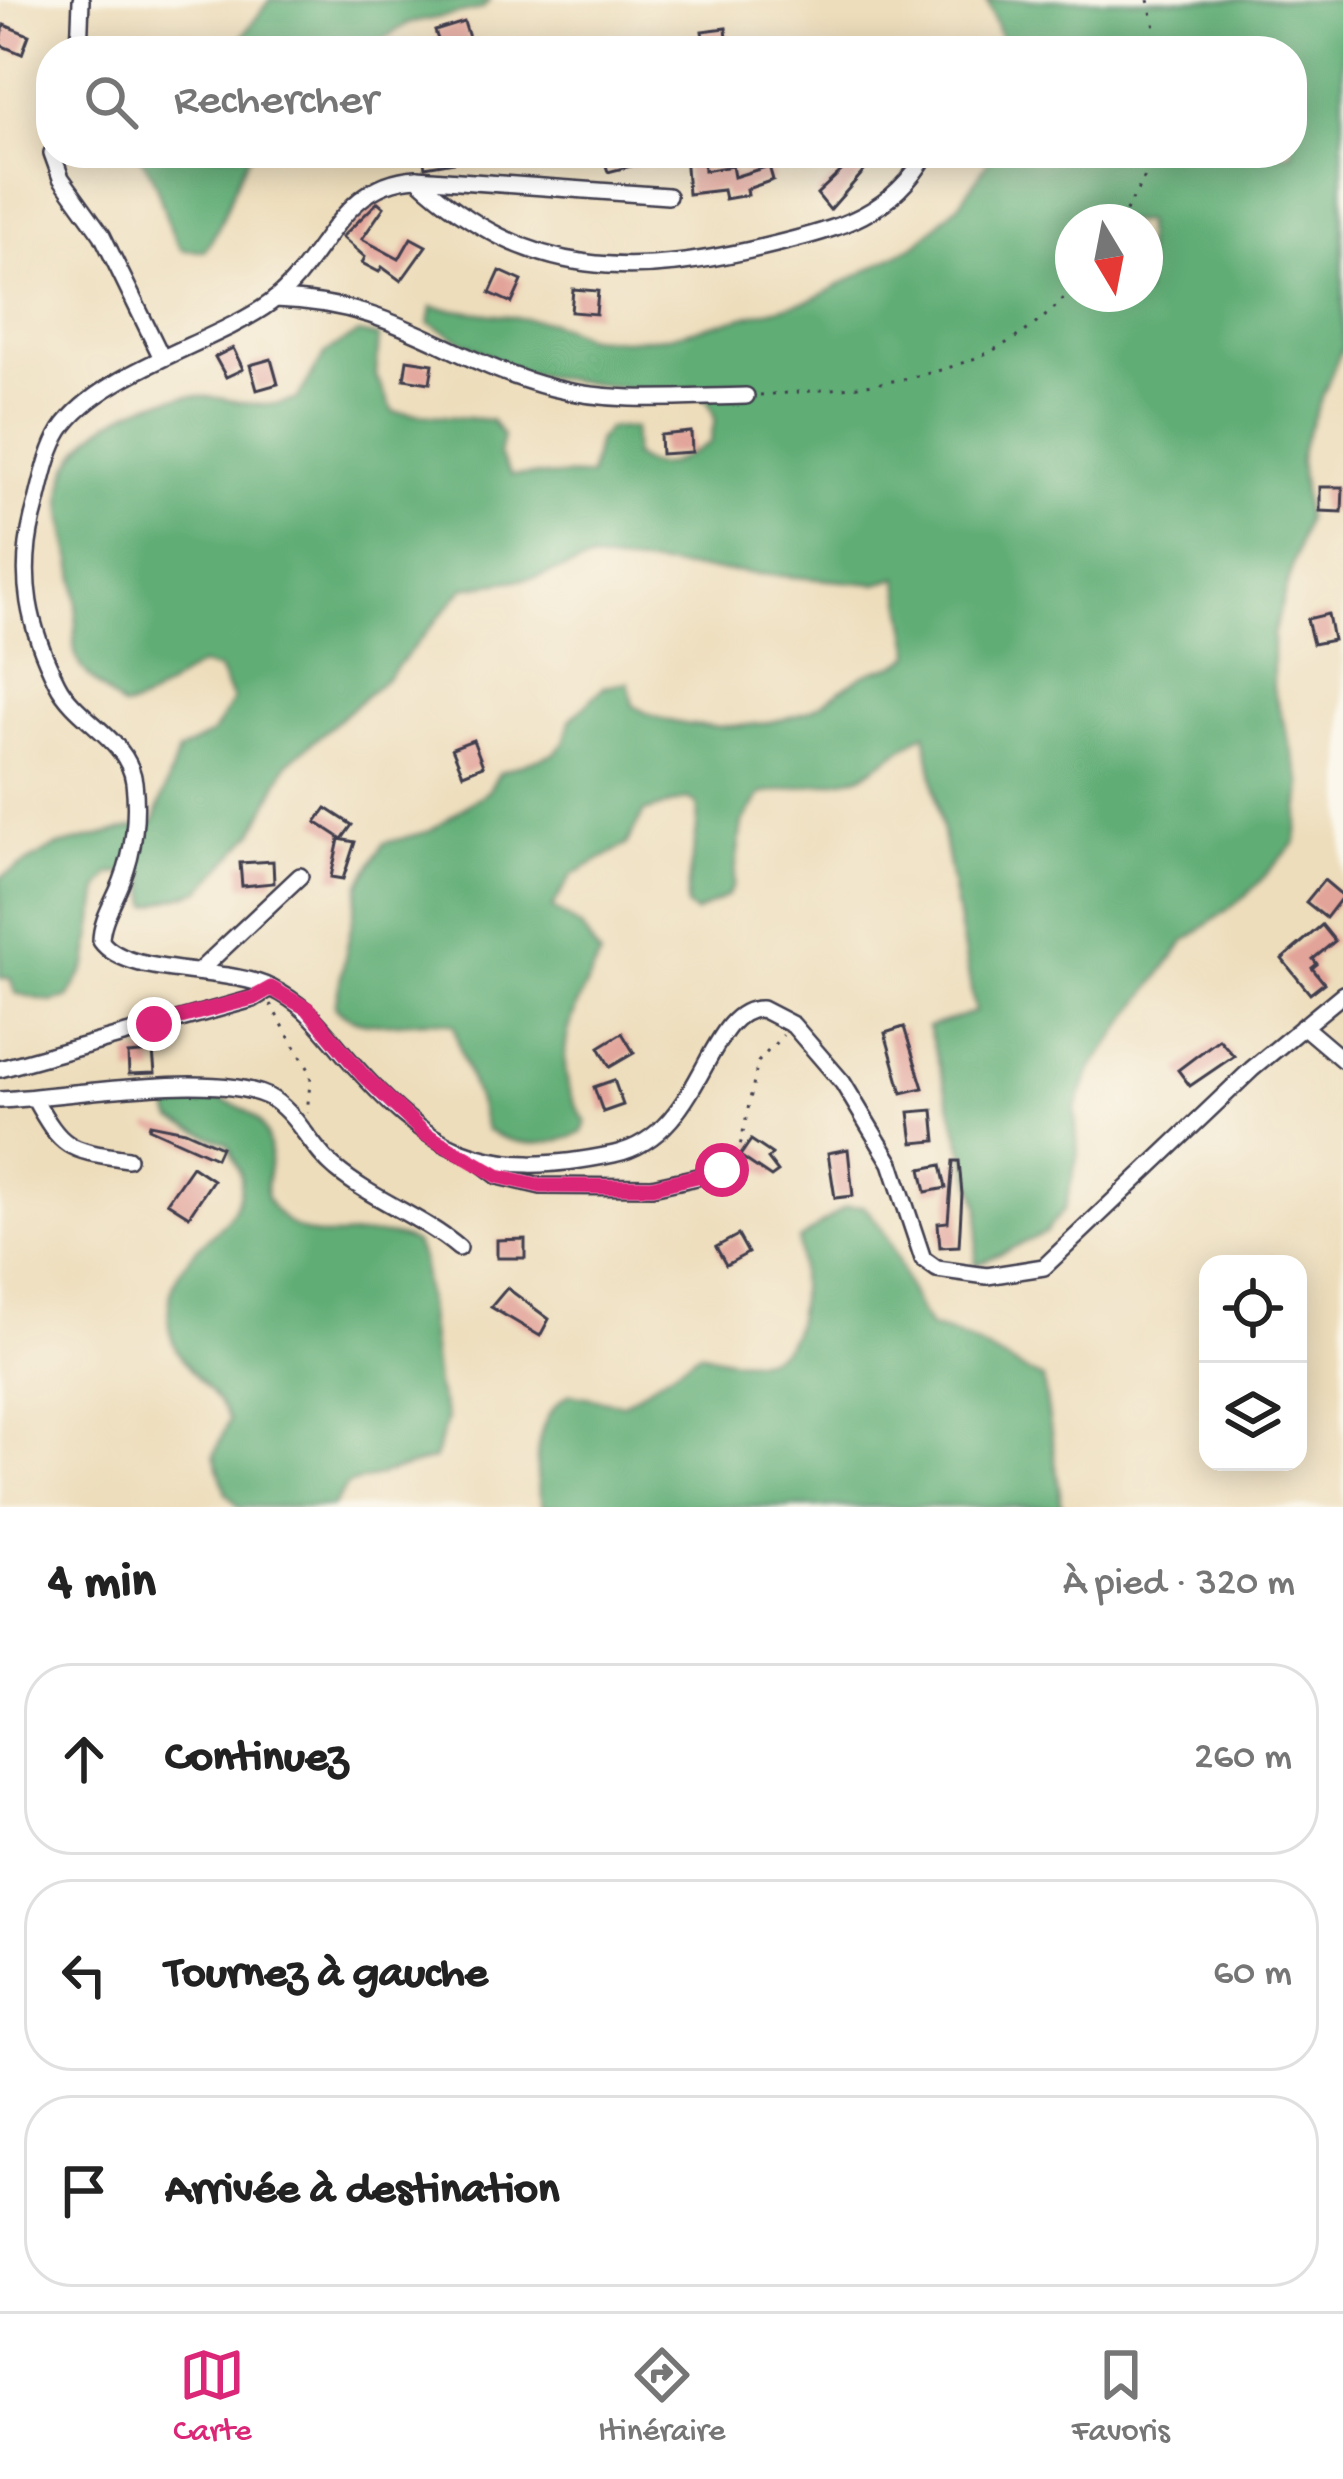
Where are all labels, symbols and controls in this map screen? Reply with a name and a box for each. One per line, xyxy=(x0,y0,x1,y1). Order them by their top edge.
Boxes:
search box xyxy=(36,36,1307,168)
icon: search xyxy=(78,69,144,135)
text: Rechercher xyxy=(174,76,378,129)
north arrow xyxy=(1055,204,1163,312)
route end xyxy=(127,997,181,1051)
route start xyxy=(695,1143,749,1197)
map controls xyxy=(1199,1255,1307,1471)
button: locate xyxy=(1199,1255,1307,1363)
button: layers xyxy=(1199,1363,1307,1471)
text: 4 min xyxy=(48,1555,156,1615)
text: À pied · 320 m xyxy=(1063,1562,1295,1608)
icon: ahead xyxy=(51,1726,117,1792)
text: Continuez xyxy=(165,1733,348,1786)
text: 260 m xyxy=(1194,1736,1292,1782)
icon: left xyxy=(51,1942,117,2008)
text: Tournez à gauche xyxy=(165,1949,488,2002)
text: 60 m xyxy=(1213,1952,1292,1998)
icon: arrive xyxy=(51,2158,117,2224)
text: Arrivée à destination xyxy=(165,2165,559,2218)
tab: Carte xyxy=(173,2342,252,2452)
tab: Itinéraire xyxy=(598,2342,725,2452)
tab: Favoris xyxy=(1072,2342,1170,2452)

